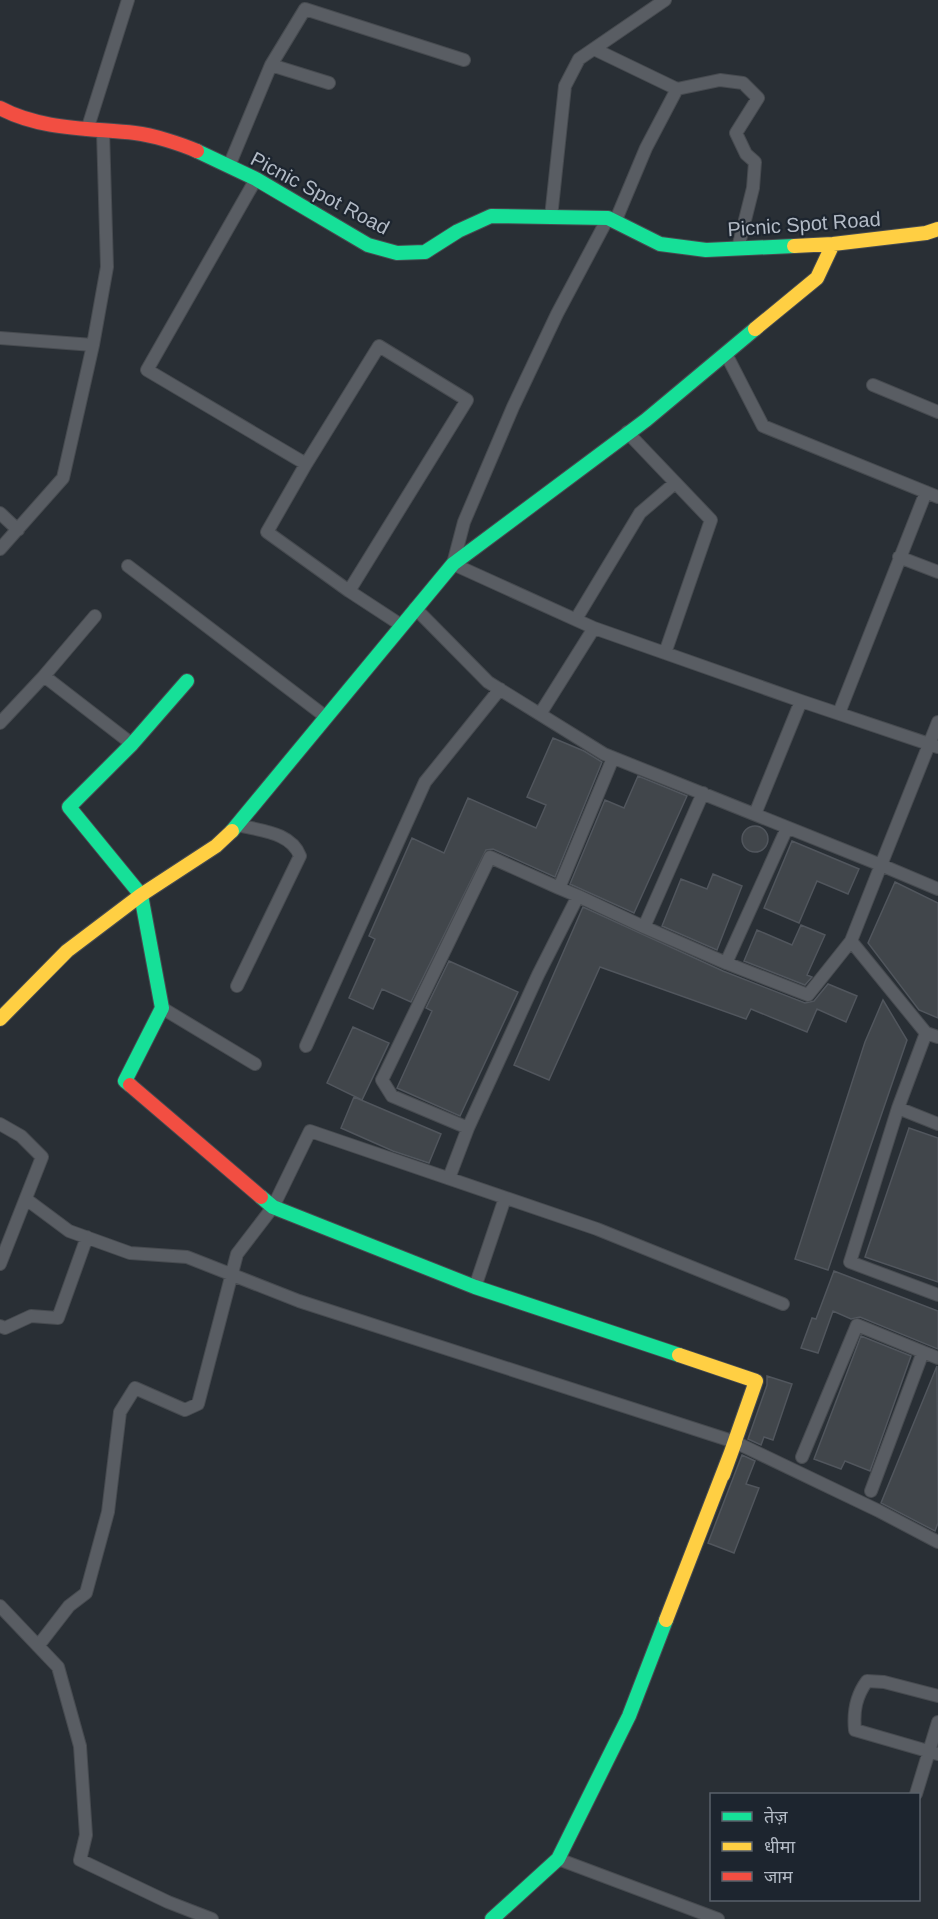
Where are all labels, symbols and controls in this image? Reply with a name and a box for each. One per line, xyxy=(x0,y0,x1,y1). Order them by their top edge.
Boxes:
street label: Picnic Spot Road xyxy=(247,147,393,239)
street label: Picnic Spot Road xyxy=(727,208,881,240)
legend xyxy=(710,1793,920,1901)
text: तेज़ xyxy=(764,1806,788,1827)
text: धीमा xyxy=(764,1837,795,1857)
text: जाम xyxy=(764,1867,794,1887)

